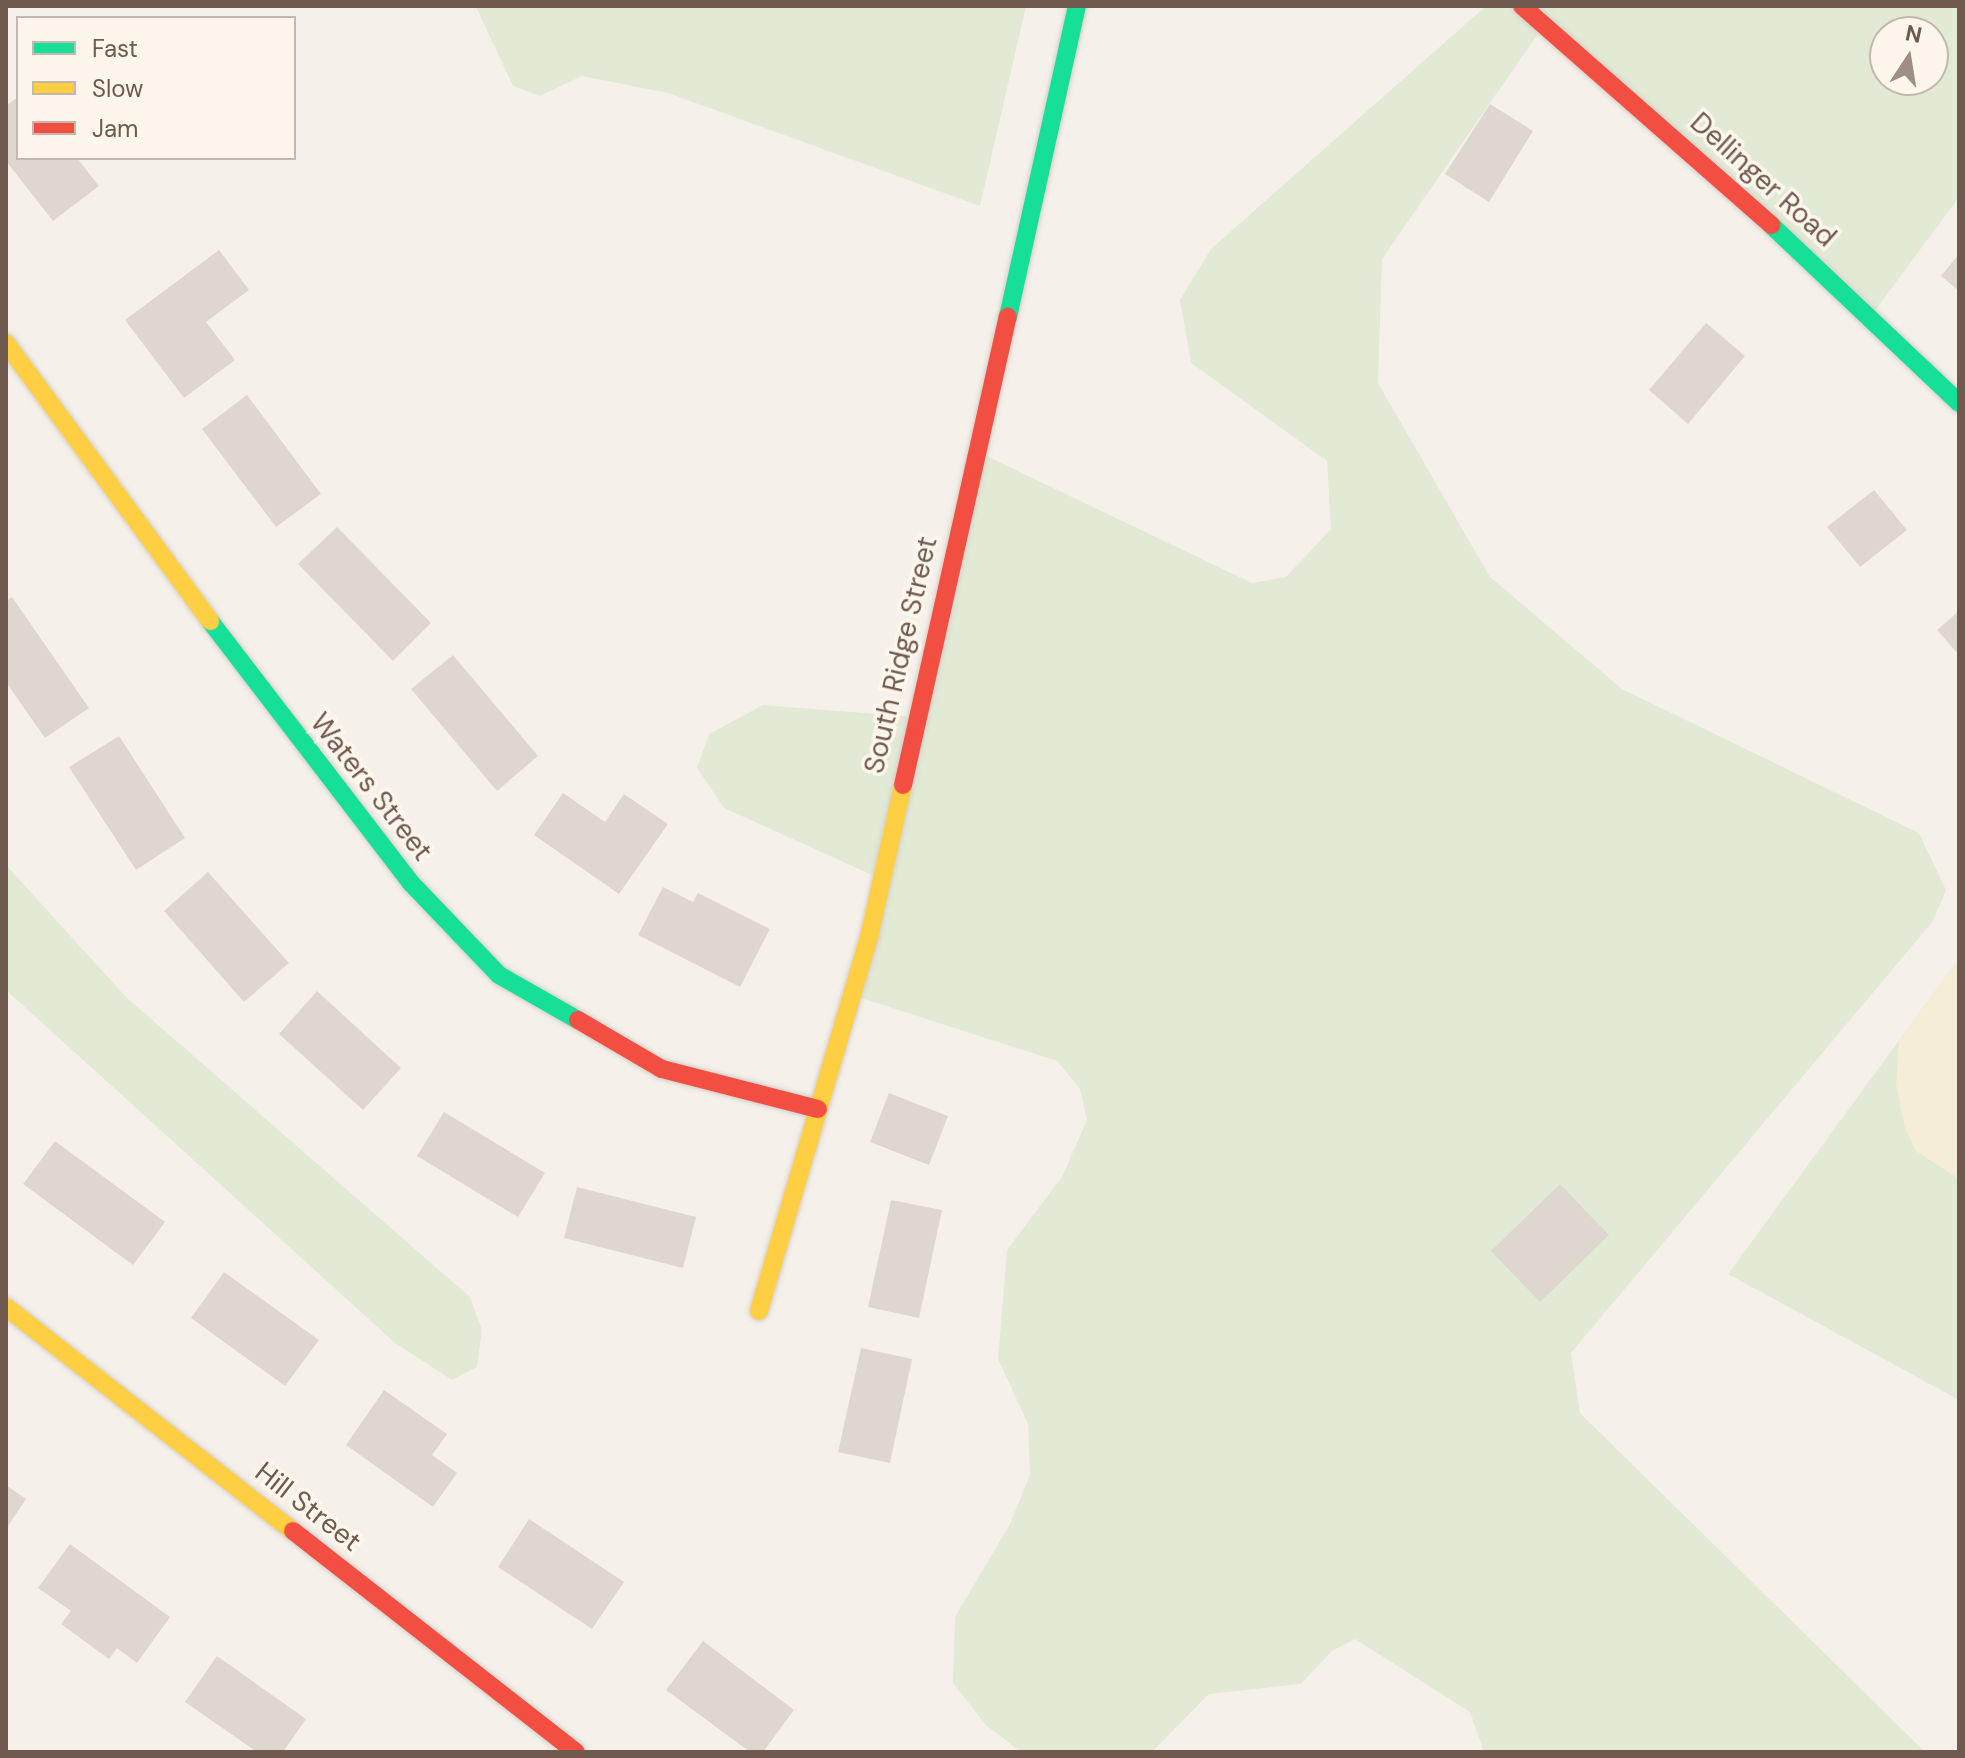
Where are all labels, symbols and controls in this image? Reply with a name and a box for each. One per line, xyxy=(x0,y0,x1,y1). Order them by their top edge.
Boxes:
legend xyxy=(16,16,296,160)
north arrow xyxy=(1869,16,1949,96)
text: N xyxy=(1903,18,1925,50)
text: Fast xyxy=(92,33,138,64)
text: Slow xyxy=(92,73,143,104)
street label: Dellinger Road xyxy=(1683,106,1843,254)
text: Jam xyxy=(92,113,138,144)
street label: South Ridge Street xyxy=(857,533,945,777)
street label: Waters Street xyxy=(303,706,439,868)
street label: Hill Street xyxy=(248,1455,368,1559)

